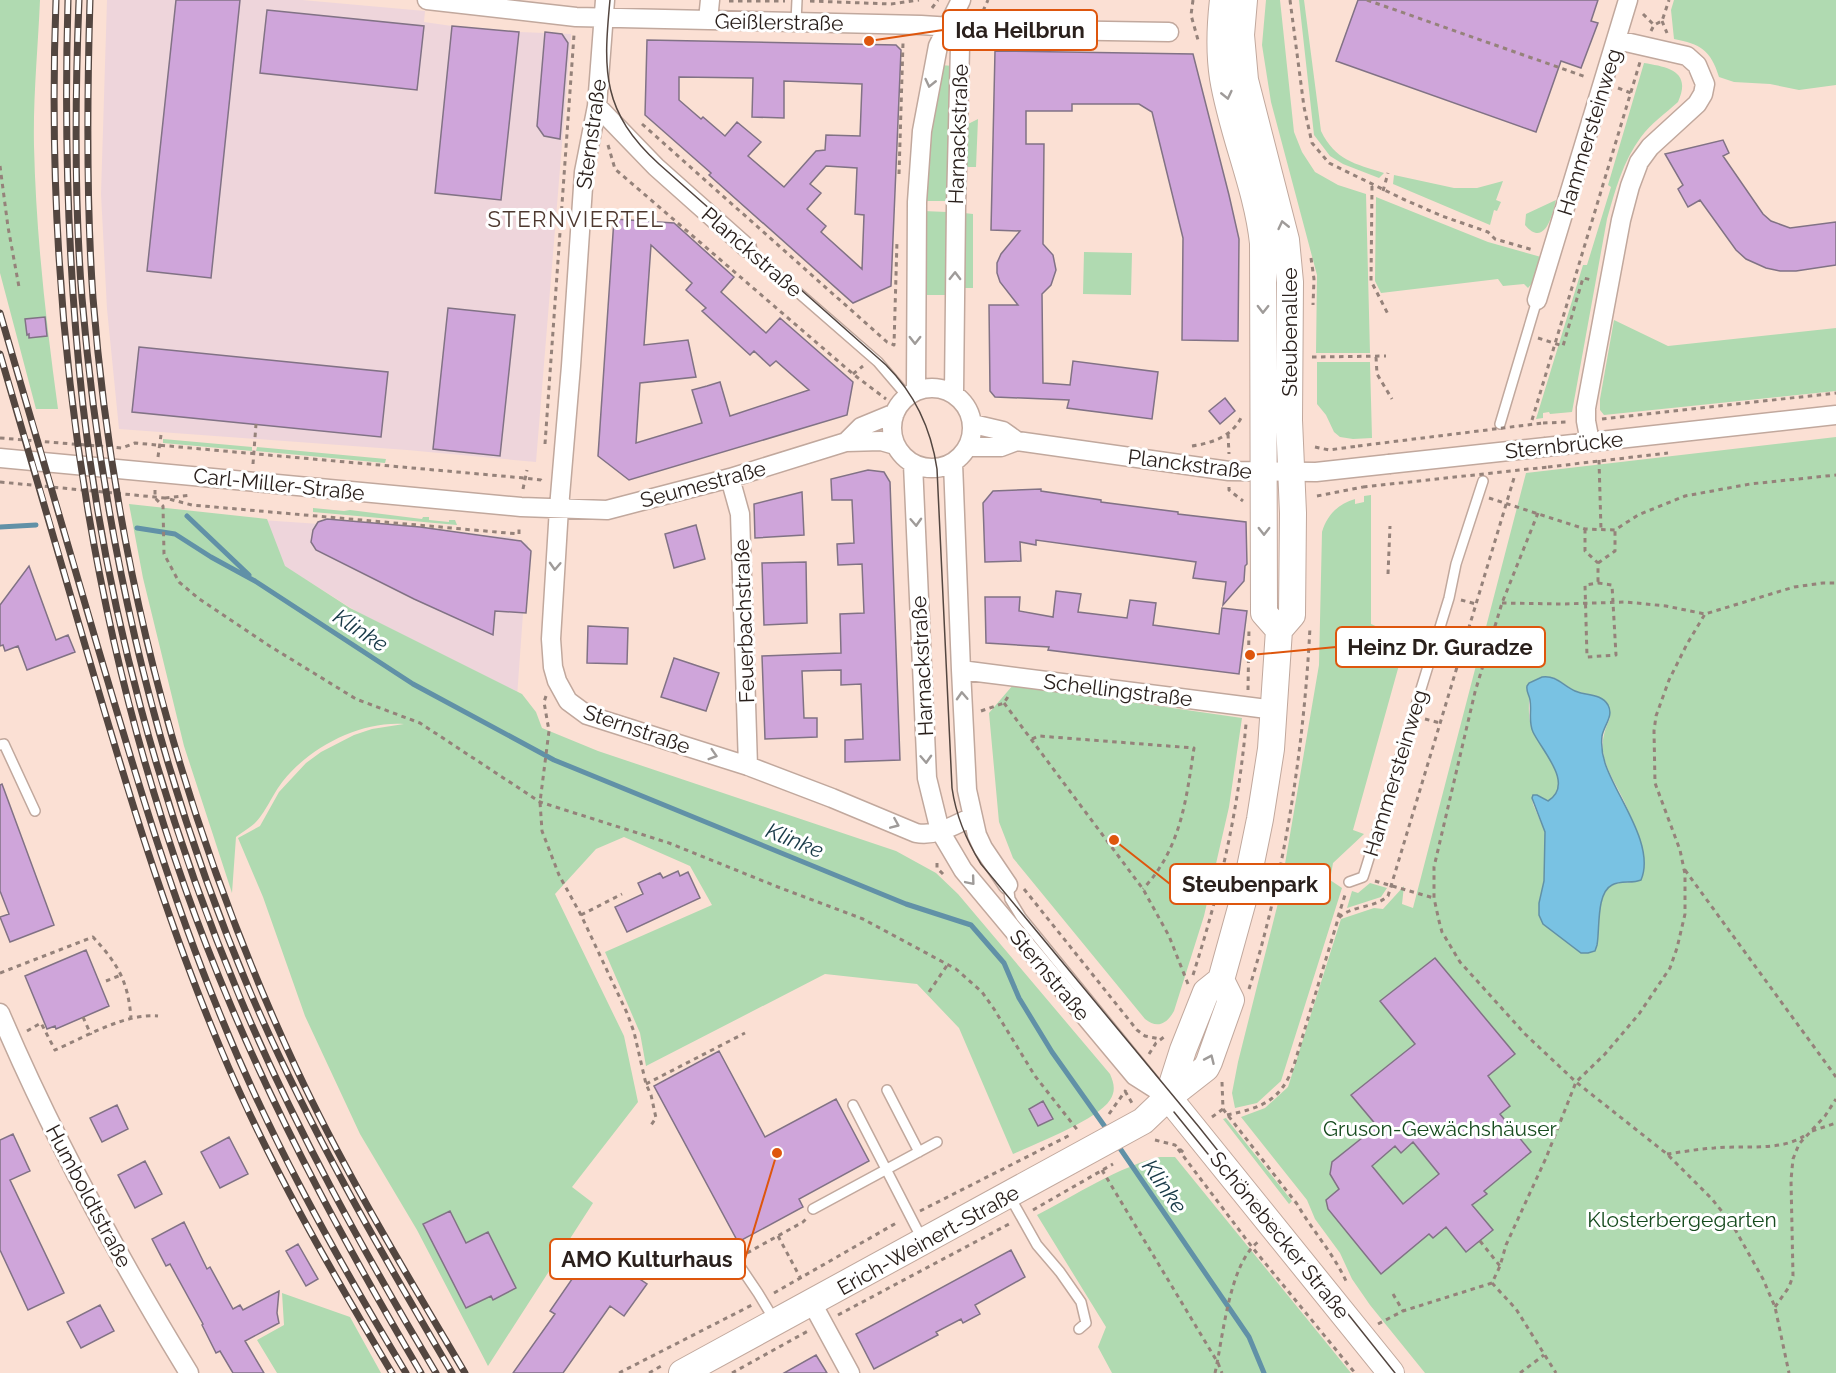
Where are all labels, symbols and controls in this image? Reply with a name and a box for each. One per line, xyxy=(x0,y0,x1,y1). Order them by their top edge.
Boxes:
street label: Geißlerstraße xyxy=(714,8,844,36)
callout: Ida Heilbrun xyxy=(943,10,1097,50)
text: Ida Heilbrun xyxy=(955,17,1085,43)
street label: Hammersteinweg xyxy=(1552,46,1626,218)
street label: Harnackstraße xyxy=(943,63,973,205)
street label: Sternstraße xyxy=(571,77,611,191)
one-way arrow xyxy=(924,78,937,88)
one-way arrow xyxy=(1220,90,1233,100)
street label: Planckstraße xyxy=(697,202,807,302)
district label: STERNVIERTEL xyxy=(487,206,665,232)
one-way arrow xyxy=(1277,221,1290,231)
street label: Steubenallee xyxy=(1277,267,1302,397)
one-way arrow xyxy=(948,271,961,280)
one-way arrow xyxy=(1257,305,1269,314)
one-way arrow xyxy=(909,336,921,345)
street label: Sternbrücke xyxy=(1504,426,1624,464)
street label: Planckstraße xyxy=(1126,444,1254,484)
street label: Seumestraße xyxy=(637,455,769,513)
street label: Carl-Miller-Straße xyxy=(192,463,366,505)
one-way arrow xyxy=(909,518,922,527)
one-way arrow xyxy=(1258,527,1271,536)
street label: Feuerbachstraße xyxy=(729,539,759,703)
one-way arrow xyxy=(549,562,562,571)
street label: Harnackstraße xyxy=(906,595,938,737)
water label: Klinke xyxy=(329,603,393,657)
callout: Heinz Dr. Guradze xyxy=(1336,627,1545,667)
text: Heinz Dr. Guradze xyxy=(1347,634,1533,660)
street label: Schellingstraße xyxy=(1042,668,1194,712)
street label: Hammersteinweg xyxy=(1358,687,1432,859)
one-way arrow xyxy=(955,692,968,701)
street label: Sternstraße xyxy=(580,699,694,759)
one-way arrow xyxy=(707,748,718,761)
one-way arrow xyxy=(920,755,933,764)
water label: Klinke xyxy=(762,817,828,863)
one-way arrow xyxy=(889,817,900,829)
callout: Steubenpark xyxy=(1170,864,1330,904)
text: Steubenpark xyxy=(1182,871,1319,897)
one-way arrow xyxy=(964,874,975,885)
street label: Sternstraße xyxy=(1005,924,1095,1026)
one-way arrow xyxy=(1203,1054,1215,1065)
park label: Gruson-Gewächshäuser xyxy=(1323,1116,1558,1141)
street label: Humboldtstraße xyxy=(41,1120,137,1272)
street label: Schönebecker Straße xyxy=(1205,1146,1355,1324)
water label: Klinke xyxy=(1137,1154,1193,1218)
street label: Erich-Weinert-Straße xyxy=(833,1180,1023,1300)
park label: Klosterbergegarten xyxy=(1587,1207,1777,1232)
callout: AMO Kulturhaus xyxy=(550,1239,745,1279)
text: AMO Kulturhaus xyxy=(561,1246,733,1272)

